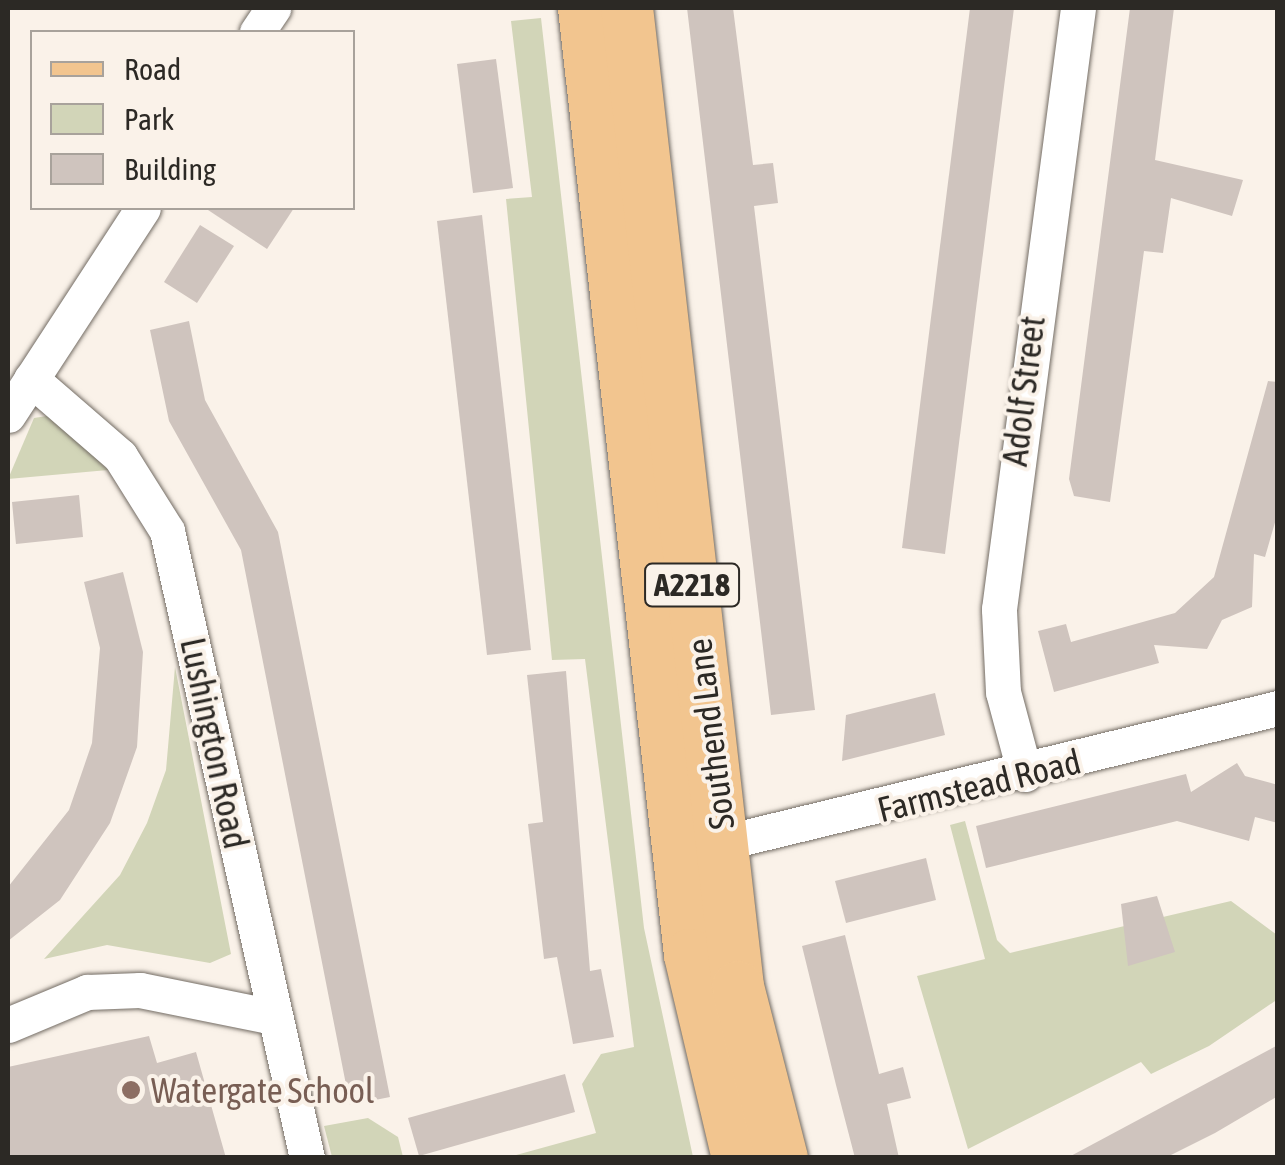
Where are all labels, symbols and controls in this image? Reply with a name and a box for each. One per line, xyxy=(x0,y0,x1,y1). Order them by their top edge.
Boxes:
legend xyxy=(30,30,355,210)
text: Road xyxy=(124,52,181,86)
text: Park xyxy=(124,102,174,136)
text: Building xyxy=(124,152,216,186)
street label: Adolf Street xyxy=(993,314,1053,468)
road number: A2218 xyxy=(642,558,742,612)
street label: Lushington Road xyxy=(172,634,258,852)
street label: Southend Lane xyxy=(677,636,743,832)
street label: Farmstead Road xyxy=(873,740,1085,830)
place label: Watergate School xyxy=(151,1069,374,1111)
marker: Watergate School xyxy=(120,1079,142,1101)

